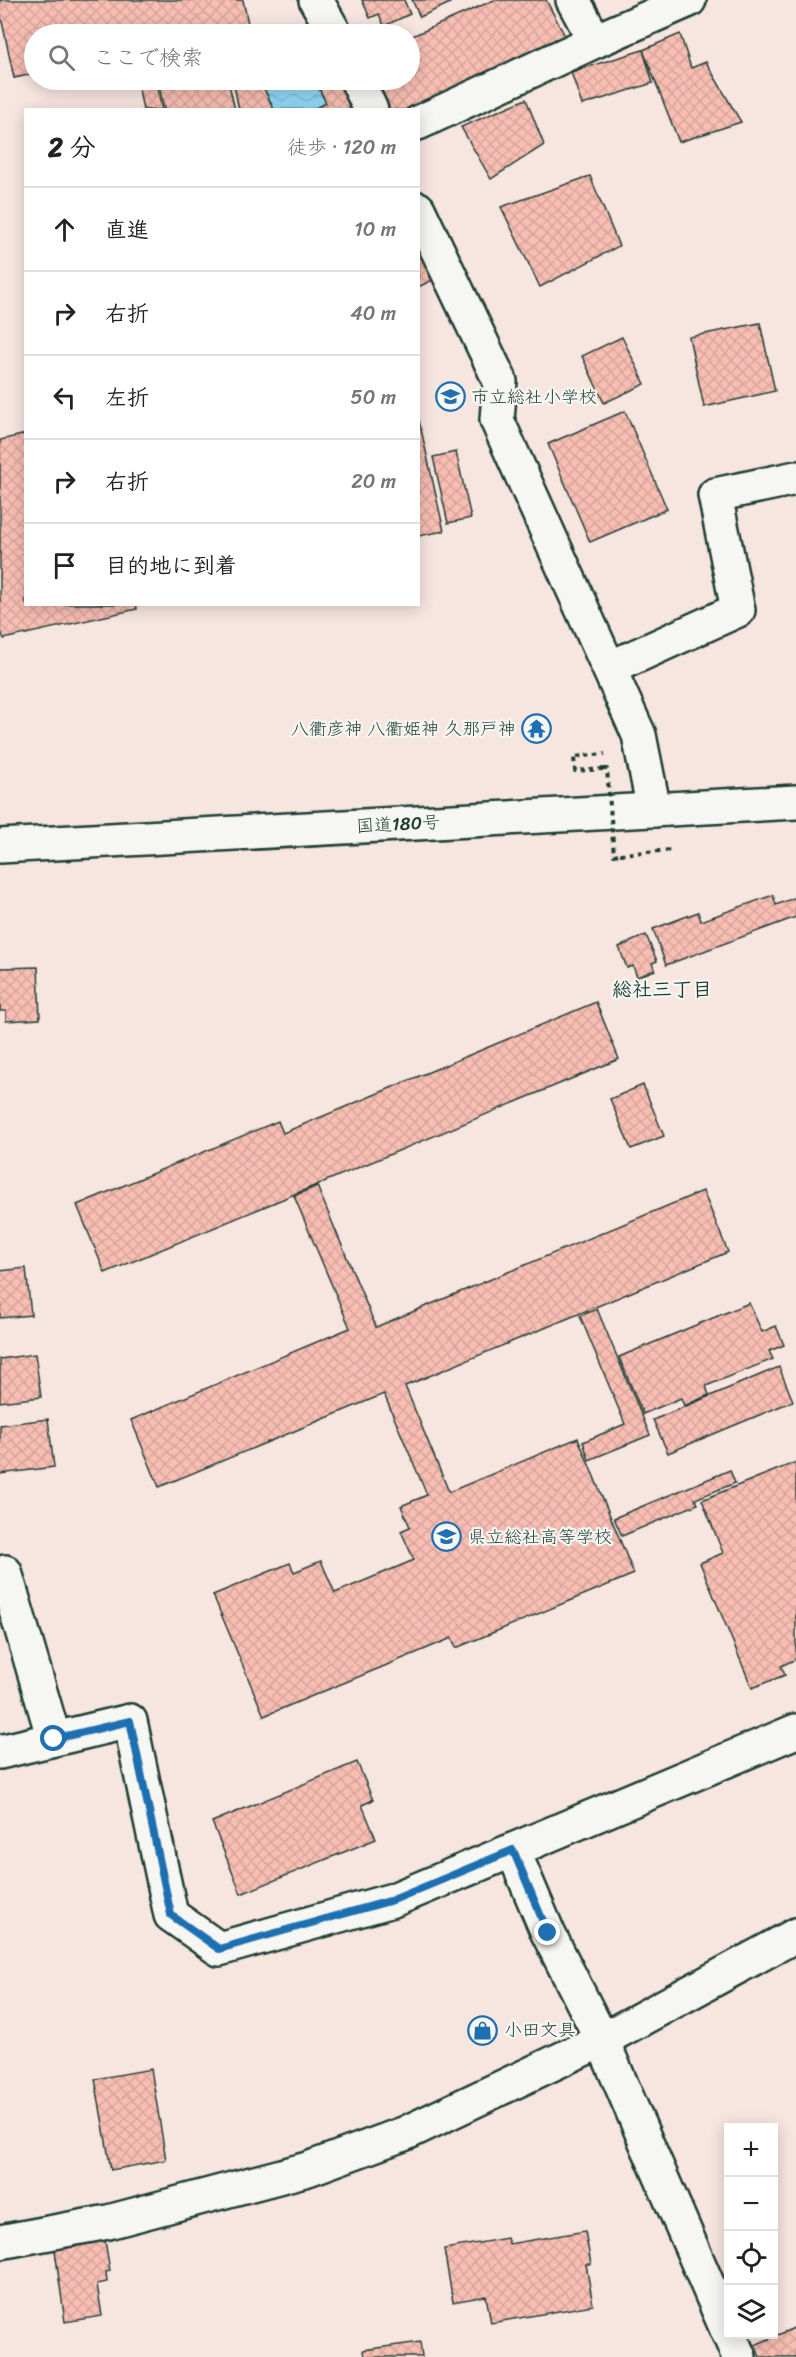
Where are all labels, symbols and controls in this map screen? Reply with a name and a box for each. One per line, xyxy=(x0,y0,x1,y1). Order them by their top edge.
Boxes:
search box xyxy=(24,24,420,90)
text: ここで検索 xyxy=(93,38,203,77)
icon: search xyxy=(45,41,78,74)
text: 2 分 xyxy=(48,124,96,170)
text: 徒歩 · 120 m xyxy=(287,130,396,165)
text: 直進 xyxy=(105,210,149,249)
text: 10 m xyxy=(354,212,396,247)
icon: ahead xyxy=(48,213,81,246)
text: 右折 xyxy=(105,294,149,333)
text: 40 m xyxy=(350,296,396,331)
icon: right xyxy=(48,297,81,330)
text: 左折 xyxy=(105,378,149,417)
text: 50 m xyxy=(351,380,396,415)
icon: left xyxy=(48,381,81,414)
school or university icon: 市立総社小学校 xyxy=(434,381,466,413)
place label: 市立総社小学校 xyxy=(471,381,597,413)
text: 右折 xyxy=(105,462,149,501)
text: 20 m xyxy=(351,464,396,499)
icon: right xyxy=(48,465,81,498)
text: 目的地に到着 xyxy=(105,546,237,585)
icon: arrive xyxy=(48,549,81,582)
place label: 八衢彦神 八衢姫神 久那戸神 xyxy=(291,713,516,745)
temple icon: 八衢彦神 八衢姫神 久那戸神 xyxy=(521,713,553,745)
street label: 国道180号 xyxy=(355,806,441,842)
district label: 総社三丁目 xyxy=(612,972,712,1007)
school or university icon: 県立総社高等学校 xyxy=(431,1521,463,1553)
place label: 県立総社高等学校 xyxy=(468,1521,612,1553)
route start xyxy=(40,1725,66,1751)
route end xyxy=(534,1919,560,1945)
shop icon: 小田文具 xyxy=(467,2014,499,2046)
place label: 小田文具 xyxy=(504,2014,576,2046)
map controls xyxy=(724,2123,778,2339)
button: + xyxy=(724,2123,778,2177)
button: − xyxy=(724,2177,778,2231)
button: locate xyxy=(724,2231,778,2285)
button: layers xyxy=(724,2285,778,2339)

